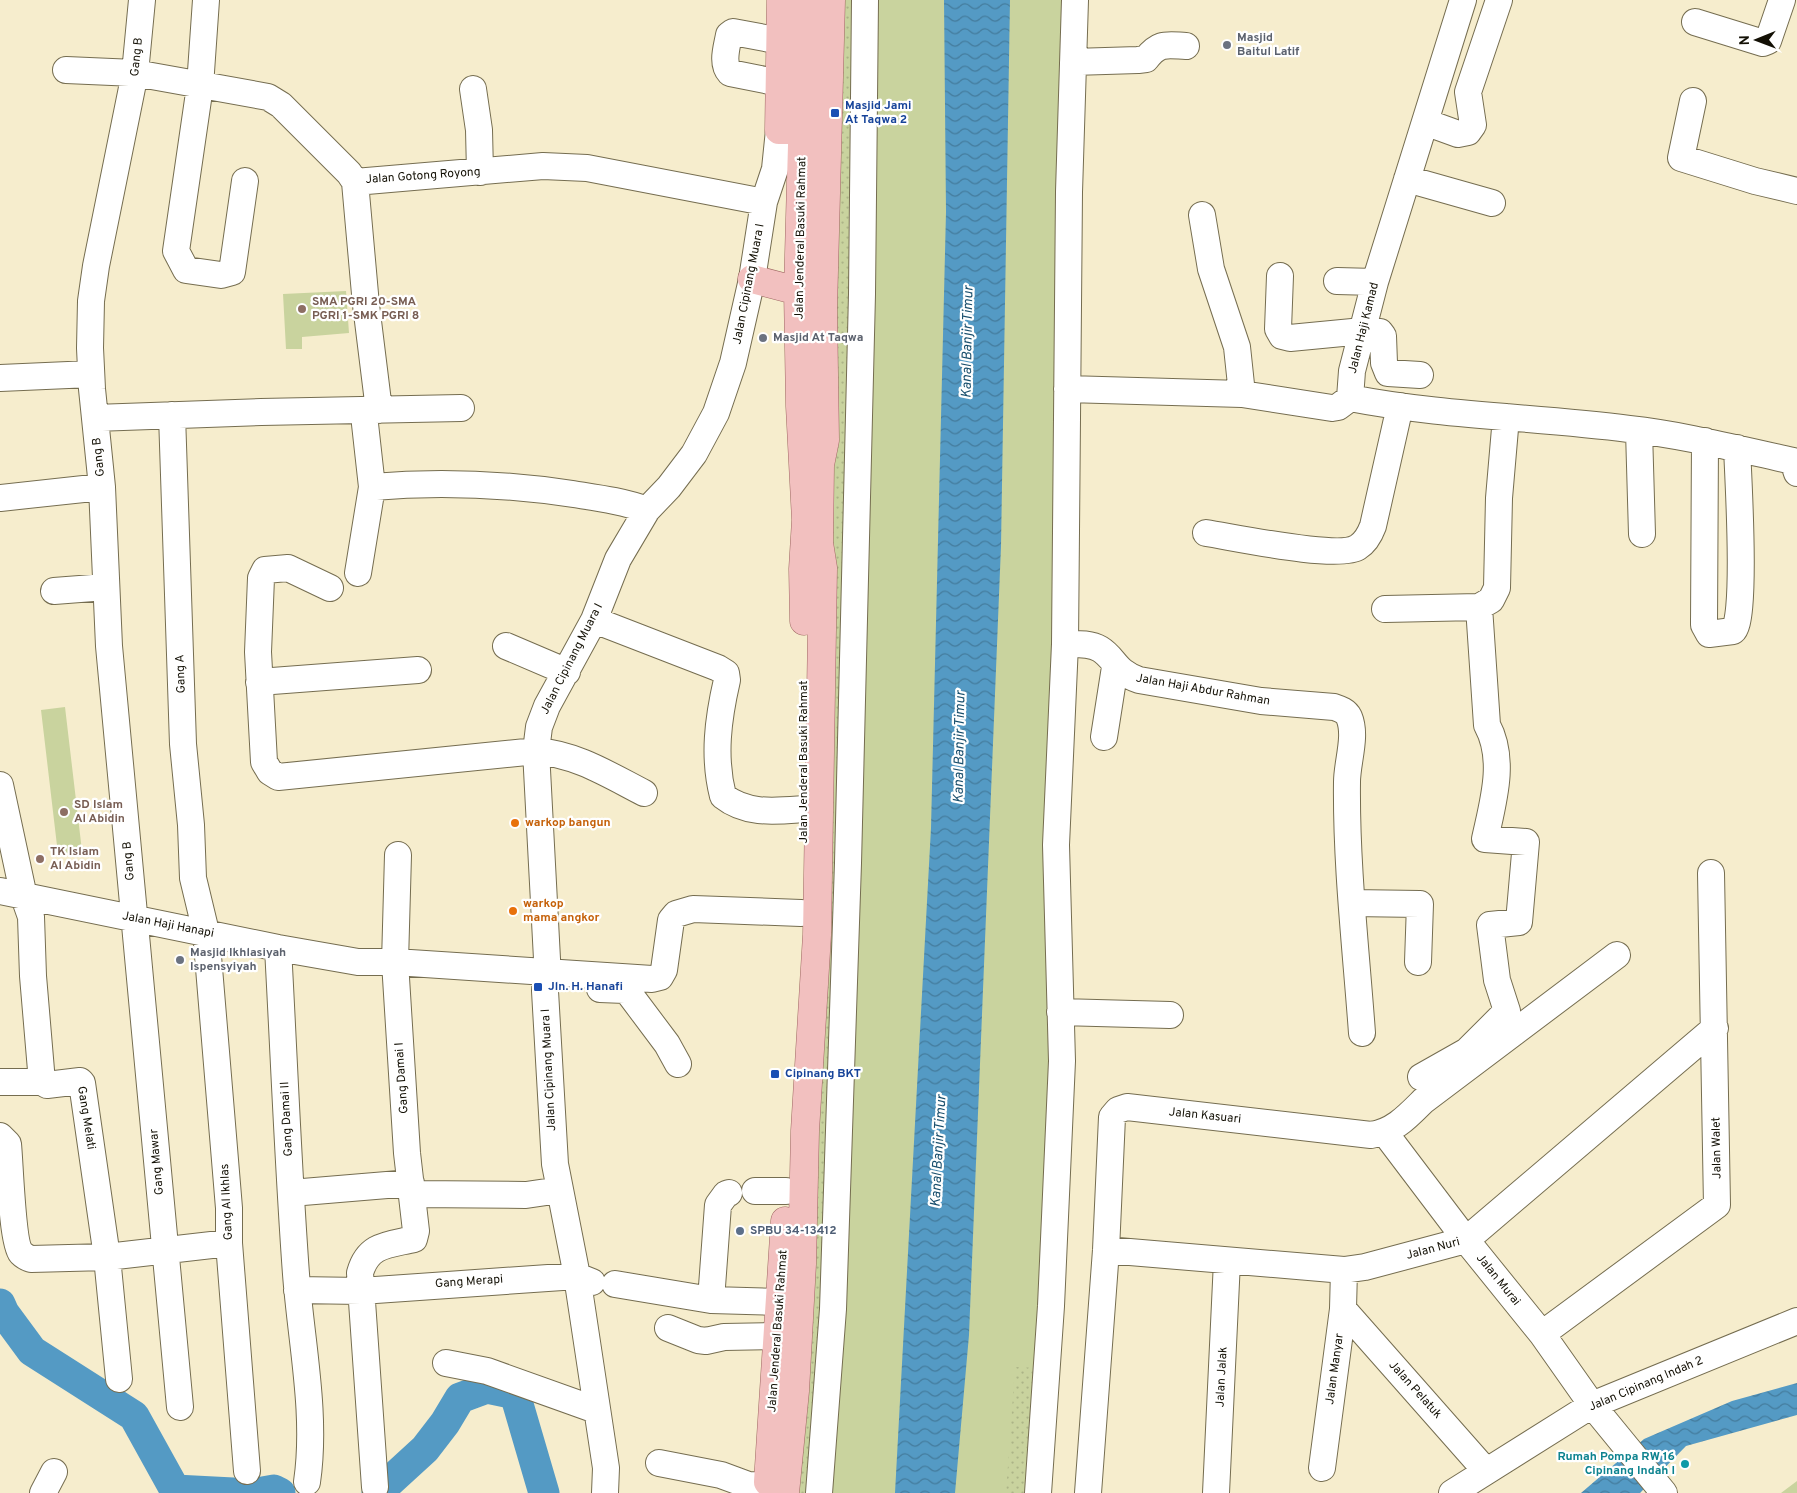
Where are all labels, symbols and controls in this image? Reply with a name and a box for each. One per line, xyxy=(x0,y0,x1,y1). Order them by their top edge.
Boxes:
north arrow xyxy=(1732,15,1782,65)
place label: Masjid Baitul Latif xyxy=(1237,30,1300,60)
text: N xyxy=(1737,35,1754,45)
street label: Gang B xyxy=(127,37,147,77)
marker: Masjid Baitul Latif xyxy=(1221,39,1233,51)
place label: Masjid Jami At Taqwa 2 xyxy=(845,98,911,128)
marker: Masjid Jami At Taqwa 2 xyxy=(829,107,841,119)
street label: Jalan Jenderal Basuki Rahmat xyxy=(792,156,810,320)
street label: Jalan Gotong Royong xyxy=(365,164,481,188)
street label: Jalan Cipinang Muara I xyxy=(729,222,769,346)
street label: Jalan Haji Kamad xyxy=(1345,281,1383,375)
water label: Kanal Banjir Timur xyxy=(959,284,978,398)
place label: SMA PGRI 20-SMA PGRI 1-SMK PGRI 8 xyxy=(312,294,419,324)
marker: SMA PGRI 20-SMA PGRI 1-SMK PGRI 8 xyxy=(296,303,308,315)
place label: Masjid At Taqwa xyxy=(773,330,863,346)
marker: Masjid At Taqwa xyxy=(757,332,769,344)
street label: Gang B xyxy=(89,437,109,477)
street label: Jalan Cipinang Muara I xyxy=(537,601,607,717)
street label: Gang A xyxy=(172,654,190,694)
street label: Jalan Haji Abdur Rahman xyxy=(1135,670,1271,710)
street label: Jalan Jenderal Basuki Rahmat xyxy=(796,681,812,843)
water label: Kanal Banjir Timur xyxy=(951,689,970,803)
place label: SD Islam Al Abidin xyxy=(74,797,125,827)
marker: SD Islam Al Abidin xyxy=(58,806,70,818)
place label: warkop bangun xyxy=(525,815,611,831)
marker: warkop bangun xyxy=(509,817,521,829)
street label: Gang B xyxy=(119,841,139,881)
place label: TK Islam Al Abidin xyxy=(50,844,101,874)
marker: TK Islam Al Abidin xyxy=(34,853,46,865)
place label: warkop mama angkor xyxy=(523,896,599,926)
marker: warkop mama angkor xyxy=(507,905,519,917)
street label: Jalan Haji Hanapi xyxy=(121,908,215,942)
place label: Masjid Ikhlasiyah Ispensyiyah xyxy=(190,945,286,975)
marker: Masjid Ikhlasiyah Ispensyiyah xyxy=(174,954,186,966)
place label: Jln. H. Hanafi xyxy=(548,979,623,995)
marker: Jln. H. Hanafi xyxy=(532,981,544,993)
street label: Jalan Cipinang Muara I xyxy=(538,1008,560,1132)
street label: Gang Damai I xyxy=(392,1042,412,1114)
place label: Cipinang BKT xyxy=(785,1066,861,1082)
marker: Cipinang BKT xyxy=(769,1068,781,1080)
street label: Gang Damai II xyxy=(277,1081,297,1157)
street label: Gang Melati xyxy=(73,1085,99,1151)
water label: Kanal Banjir Timur xyxy=(928,1093,951,1208)
street label: Jalan Kasuari xyxy=(1168,1104,1242,1128)
street label: Jalan Walet xyxy=(1708,1117,1726,1179)
street label: Gang Mawar xyxy=(146,1128,168,1196)
street label: Gang Al Ikhlas xyxy=(217,1163,237,1241)
place label: SPBU 34-13412 xyxy=(750,1223,836,1239)
marker: SPBU 34-13412 xyxy=(734,1225,746,1237)
street label: Jalan Nuri xyxy=(1404,1234,1462,1264)
street label: Jalan Jenderal Basuki Rahmat xyxy=(764,1249,792,1413)
street label: Jalan Murai xyxy=(1472,1251,1524,1309)
street label: Gang Merapi xyxy=(434,1272,504,1292)
street label: Jalan Manyar xyxy=(1322,1332,1348,1406)
street label: Jalan Jalak xyxy=(1212,1346,1232,1408)
street label: Jalan Cipinang Indah 2 xyxy=(1586,1353,1706,1415)
street label: Jalan Pelatuk xyxy=(1385,1358,1445,1422)
place label: Rumah Pompa RW 16 Cipinang Indah I xyxy=(1557,1449,1675,1479)
marker: Rumah Pompa RW 16 Cipinang Indah I xyxy=(1679,1458,1691,1470)

